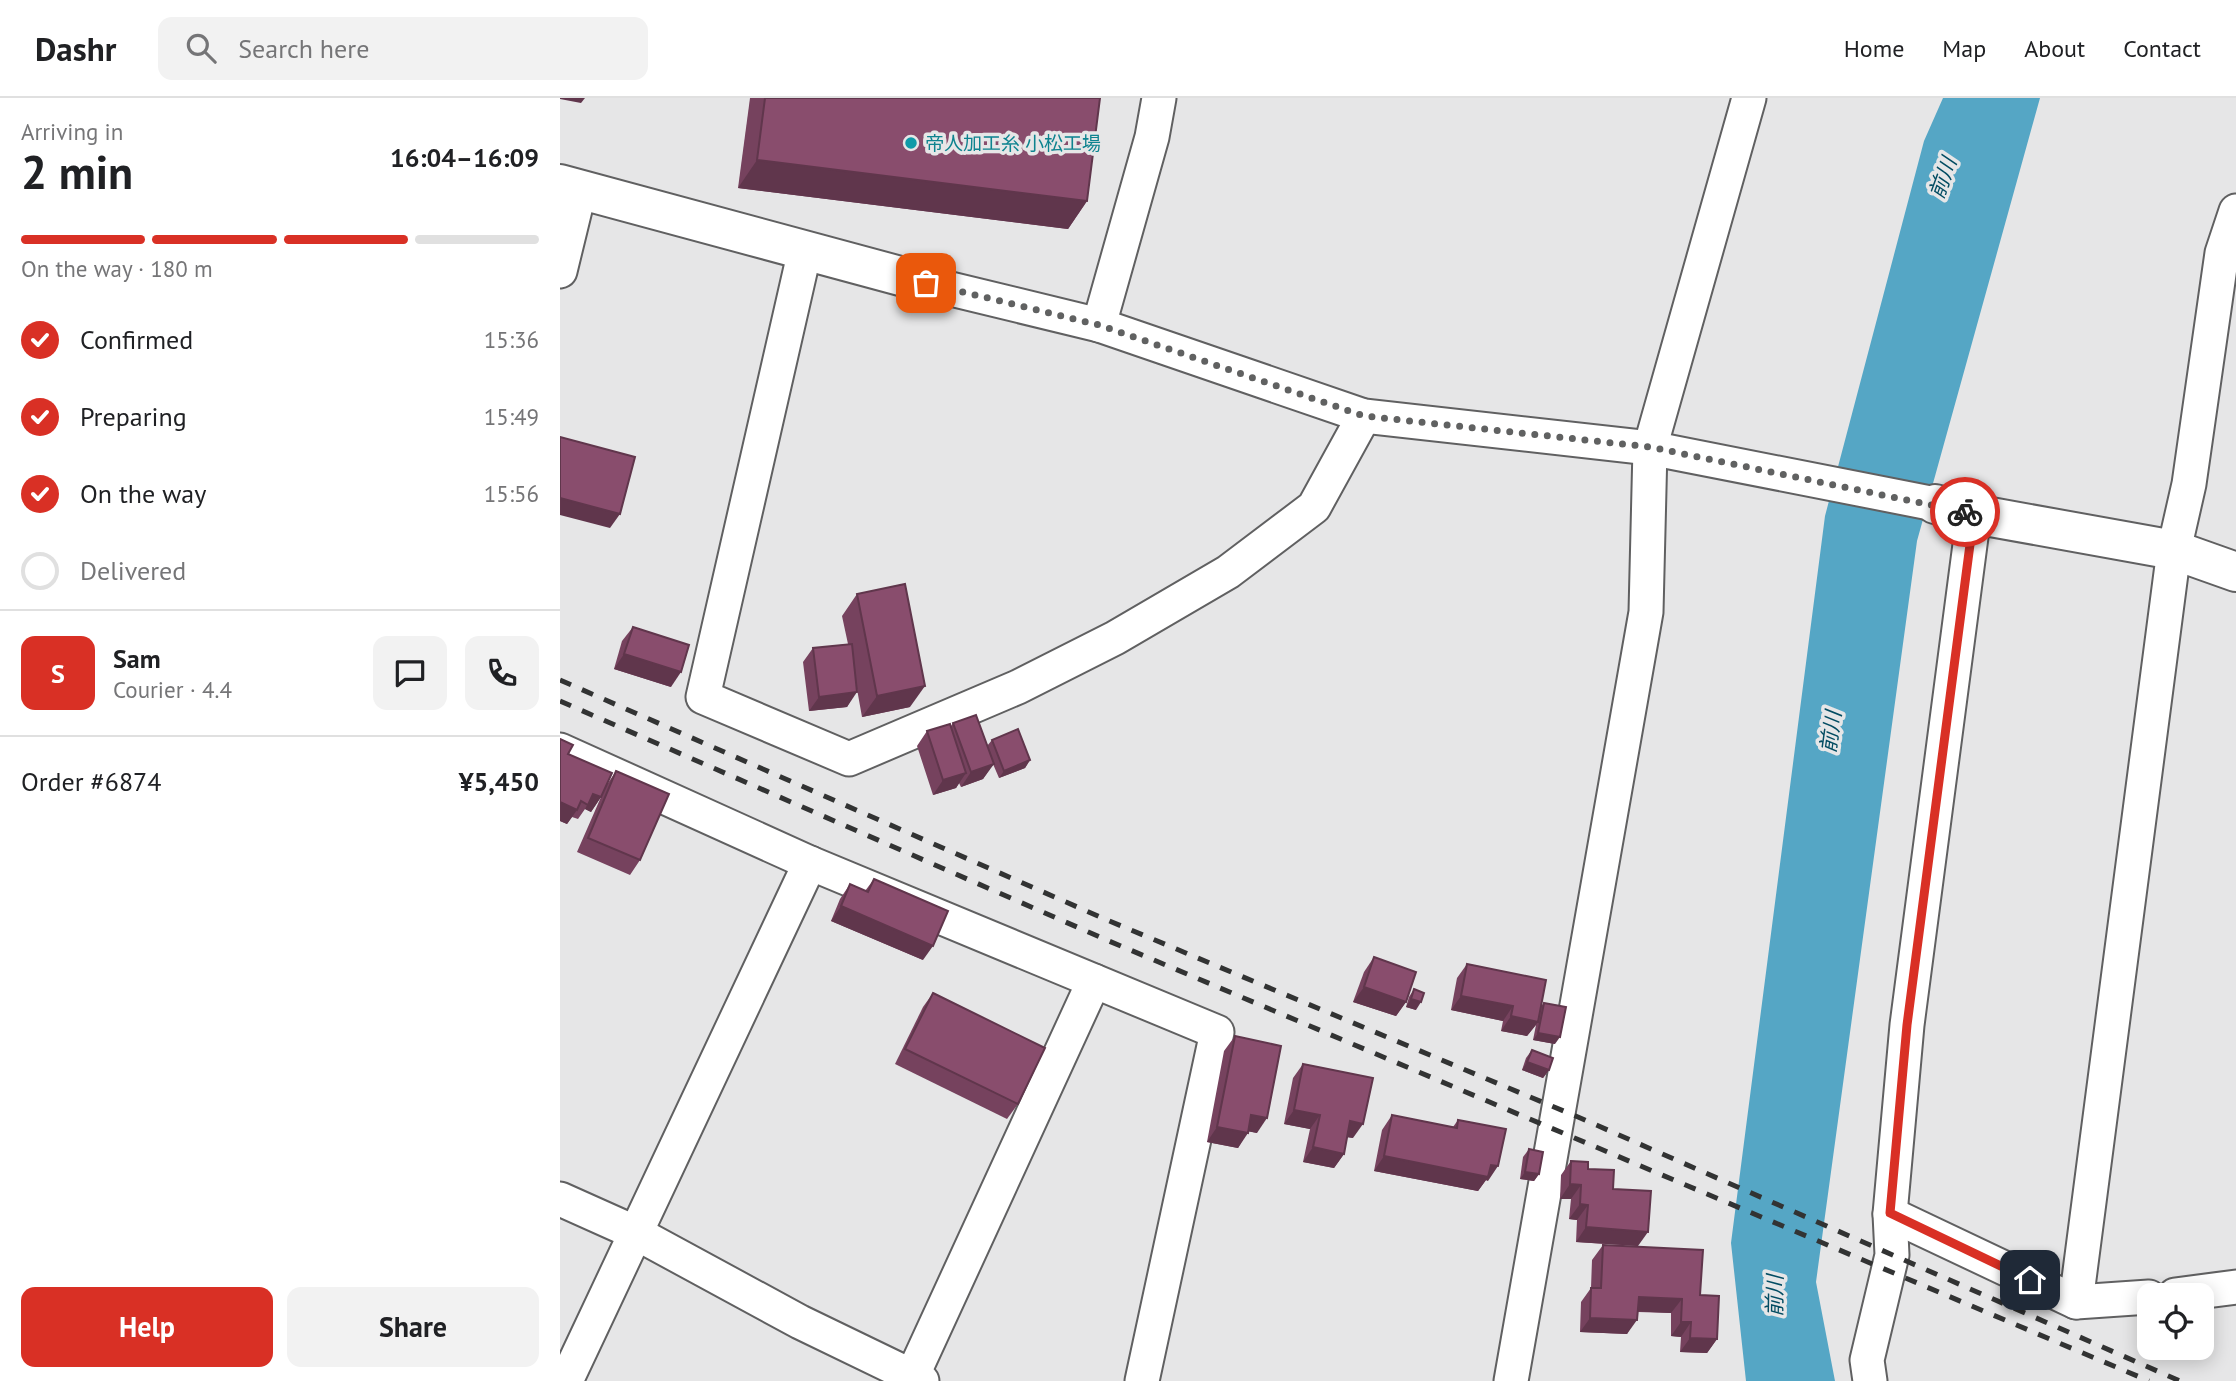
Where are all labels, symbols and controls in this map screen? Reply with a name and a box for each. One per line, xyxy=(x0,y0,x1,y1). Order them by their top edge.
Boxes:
search box xyxy=(158,17,648,80)
text: Dashr xyxy=(35,27,116,70)
icon: search xyxy=(182,29,220,67)
text: Search here xyxy=(238,32,369,65)
text: Home xyxy=(1844,33,1904,64)
text: Map xyxy=(1942,33,1986,64)
text: About xyxy=(2024,33,2085,64)
text: Contact xyxy=(2123,33,2201,64)
text: Arriving in xyxy=(21,117,123,146)
place label: 帝人加工糸 小松工場 xyxy=(925,131,1101,155)
marker: 帝人加工糸 小松工場 xyxy=(903,135,919,151)
text: 16:04–16:09 xyxy=(390,141,539,174)
text: 2 min xyxy=(21,142,133,202)
water label: 前川 xyxy=(1923,152,1963,202)
pin xyxy=(896,253,956,313)
text: On the way · 180 m xyxy=(21,254,213,283)
icon: bag xyxy=(907,264,945,302)
icon: check xyxy=(21,321,59,359)
text: Confirmed xyxy=(80,323,193,356)
text: 15:36 xyxy=(484,325,539,354)
icon: check xyxy=(21,398,59,436)
text: Preparing xyxy=(80,400,187,433)
text: 15:49 xyxy=(484,402,539,431)
icon: check xyxy=(21,475,59,513)
text: On the way xyxy=(80,477,206,510)
courier xyxy=(1930,477,2000,547)
text: 15:56 xyxy=(484,479,539,508)
icon: bike xyxy=(1946,493,1984,531)
text: Delivered xyxy=(80,554,186,587)
button: chat xyxy=(373,636,447,710)
button: phone xyxy=(465,636,539,710)
text: Sam xyxy=(113,642,161,675)
text: S xyxy=(51,657,65,690)
text: Courier · 4.4 xyxy=(113,675,232,704)
water label: 前川 xyxy=(1814,707,1847,755)
text: Order #6874 xyxy=(21,765,161,798)
text: ¥5,450 xyxy=(459,765,539,798)
pin xyxy=(2000,1250,2060,1310)
icon: home xyxy=(2011,1261,2049,1299)
water label: 前川 xyxy=(1761,1273,1788,1317)
map controls xyxy=(2137,1283,2214,1360)
button: locate xyxy=(2137,1283,2214,1360)
button: Help xyxy=(21,1287,273,1367)
button: Share xyxy=(287,1287,539,1367)

